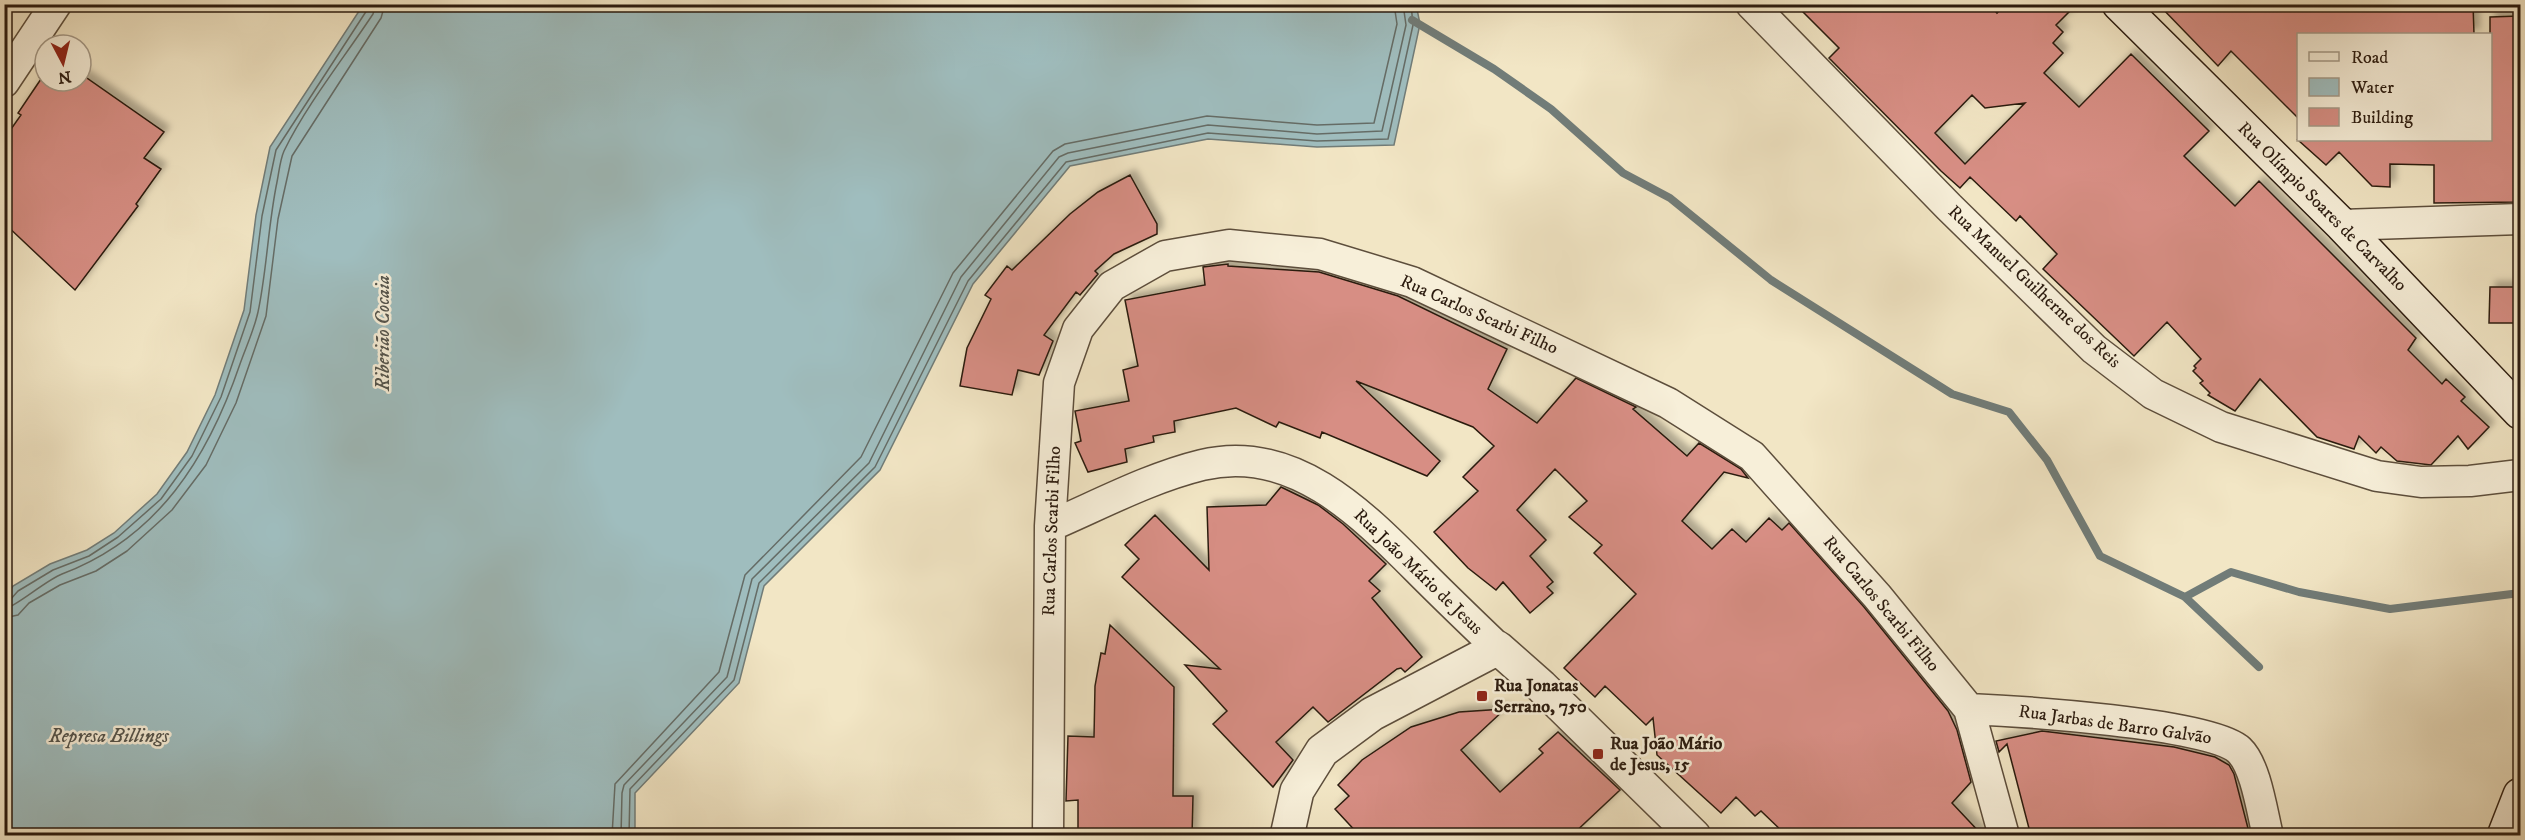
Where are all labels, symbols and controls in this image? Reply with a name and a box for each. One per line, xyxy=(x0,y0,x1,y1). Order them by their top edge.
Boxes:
north arrow xyxy=(33,33,93,93)
legend xyxy=(2297,33,2492,141)
text: Road xyxy=(2351,47,2388,69)
text: N xyxy=(57,66,72,88)
text: Water xyxy=(2350,77,2394,99)
text: Building xyxy=(2351,107,2413,129)
street label: Rua Olímpio Soares de Carvalho xyxy=(2233,118,2411,296)
street label: Rua Manuel Guilherme dos Reis xyxy=(1943,201,2125,373)
street label: Rua Carlos Scarbi Filho xyxy=(1397,270,1561,360)
water label: Riberião Cocaia xyxy=(371,275,396,392)
street label: Rua Carlos Scarbi Filho xyxy=(1038,445,1066,616)
street label: Rua João Mário de Jesus xyxy=(1349,505,1487,639)
street label: Rua Carlos Scarbi Filho xyxy=(1818,532,1944,676)
place label: Rua Jonatas Serrano, 750 xyxy=(1494,675,1587,718)
marker: Rua Jonatas Serrano, 750 xyxy=(1475,689,1489,703)
street label: Rua Jarbas de Barro Galvão xyxy=(2017,701,2213,749)
water label: Represa Billings xyxy=(48,724,170,749)
place label: Rua João Mário de Jesus, 15 xyxy=(1610,733,1722,776)
marker: Rua João Mário de Jesus, 15 xyxy=(1591,747,1605,761)

